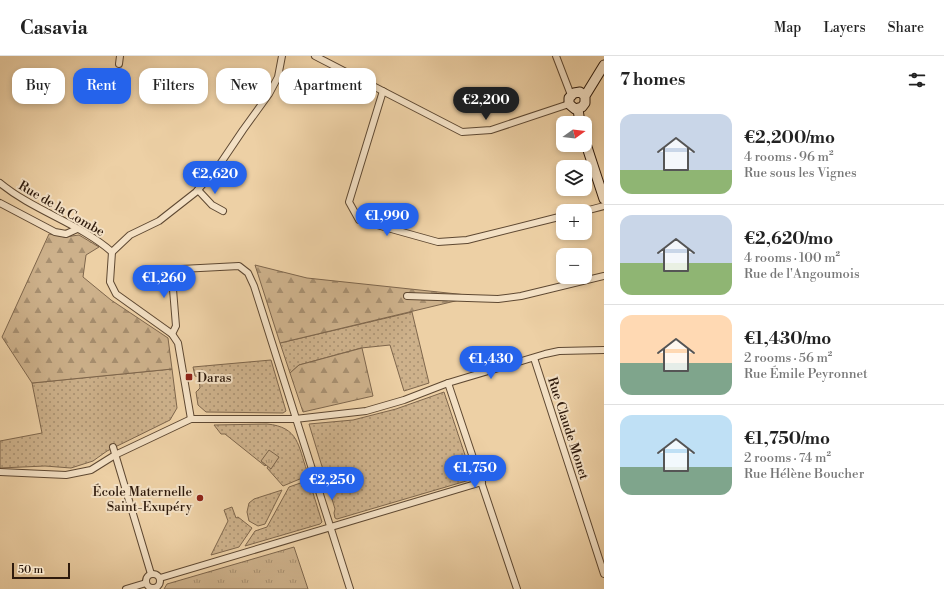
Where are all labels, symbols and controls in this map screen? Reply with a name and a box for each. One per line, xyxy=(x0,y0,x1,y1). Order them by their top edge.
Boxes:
text: Casavia xyxy=(20,16,88,40)
text: Map xyxy=(774,19,801,37)
text: Layers xyxy=(823,19,866,37)
text: Share xyxy=(888,19,924,37)
chip: Buy xyxy=(12,68,65,104)
chip: Rent xyxy=(73,68,131,104)
chip: Filters xyxy=(139,68,208,104)
chip: New xyxy=(216,68,271,104)
chip: Apartment xyxy=(279,68,376,104)
text: 7 homes xyxy=(620,69,685,91)
icon: filters xyxy=(906,69,928,91)
pin: €2,200 xyxy=(453,87,519,121)
text: €2,200 xyxy=(462,92,510,108)
north arrow xyxy=(556,116,592,152)
map controls xyxy=(556,116,592,284)
text: €2,200/mo xyxy=(744,127,835,149)
icon: home xyxy=(652,130,700,178)
text: 4 rooms · 96 m² xyxy=(744,149,833,165)
button: layers xyxy=(556,160,592,196)
pin: €2,620 xyxy=(182,161,248,195)
text: Rue sous les Vignes xyxy=(744,165,857,181)
text: €2,620 xyxy=(192,166,238,182)
street label: Rue de la Combe xyxy=(16,178,108,240)
pin: €1,990 xyxy=(354,203,420,237)
button: + xyxy=(556,204,592,240)
text: €1,990 xyxy=(365,208,409,224)
text: €2,620/mo xyxy=(744,228,833,250)
icon: home xyxy=(652,231,700,279)
button: − xyxy=(556,248,592,284)
text: 4 rooms · 100 m² xyxy=(744,250,840,266)
pin: €1,260 xyxy=(131,265,197,299)
text: Rue de l'Angoumois xyxy=(744,266,860,282)
text: €1,260 xyxy=(142,270,186,286)
text: €1,430/mo xyxy=(744,328,831,350)
icon: home xyxy=(652,331,700,379)
pin: €1,430 xyxy=(458,346,524,380)
text: 2 rooms · 56 m² xyxy=(744,350,832,366)
text: €1,430 xyxy=(469,351,513,367)
text: Rue Émile Peyronnet xyxy=(744,366,868,382)
place label: Daras xyxy=(197,370,232,386)
marker: Daras xyxy=(184,372,194,382)
street label: Rue Claude Monet xyxy=(544,375,592,482)
text: €1,750/mo xyxy=(744,428,830,450)
icon: home xyxy=(652,431,700,479)
text: 2 rooms · 74 m² xyxy=(744,450,831,466)
pin: €1,750 xyxy=(442,455,508,489)
text: €1,750 xyxy=(453,460,497,476)
text: Rue Hélène Boucher xyxy=(744,466,864,482)
pin: €2,250 xyxy=(299,467,365,501)
text: €2,250 xyxy=(309,472,355,488)
place label: École Maternelle Saint-Exupéry xyxy=(93,483,193,515)
marker: École Maternelle Saint-Exupéry xyxy=(195,493,205,503)
scale bar xyxy=(12,561,70,580)
text: 50 m xyxy=(18,563,43,577)

